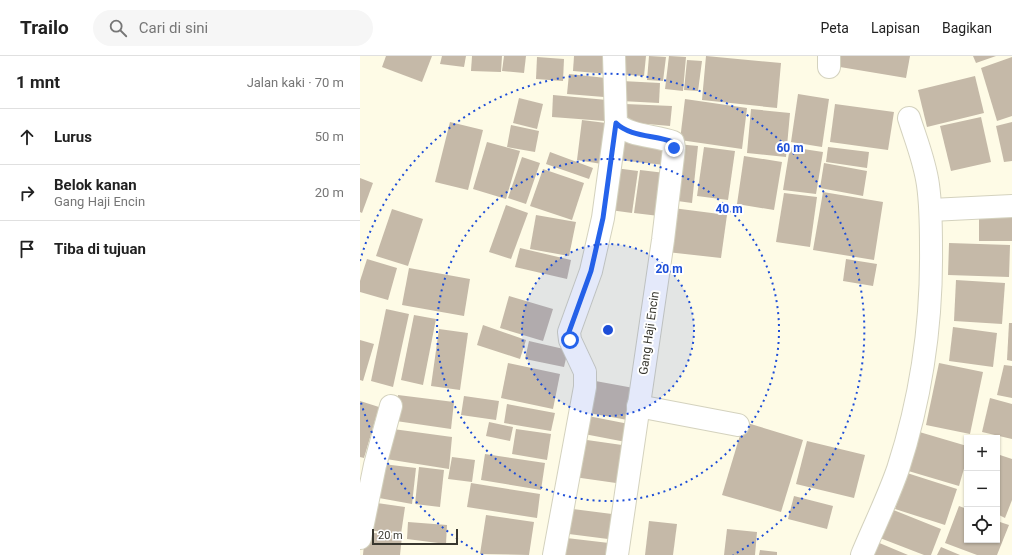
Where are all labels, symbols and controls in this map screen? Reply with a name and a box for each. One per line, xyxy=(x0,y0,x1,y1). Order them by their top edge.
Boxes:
search box xyxy=(93,10,373,46)
text: Trailo xyxy=(20,16,69,39)
icon: search xyxy=(107,17,129,39)
text: Cari di sini xyxy=(139,19,208,37)
text: Peta xyxy=(821,20,849,36)
text: Lapisan xyxy=(871,20,920,36)
text: Bagikan xyxy=(942,20,992,36)
text: 1 mnt xyxy=(16,72,60,92)
text: Jalan kaki · 70 m xyxy=(247,75,344,90)
icon: ahead xyxy=(16,126,38,148)
text: Lurus xyxy=(54,128,92,146)
text: 50 m xyxy=(315,129,344,144)
route end xyxy=(665,139,683,157)
text: 60 m xyxy=(776,141,804,155)
text: Belok kanan xyxy=(54,176,137,194)
icon: right xyxy=(16,182,38,204)
text: 20 m xyxy=(315,185,344,200)
text: Gang Haji Encin xyxy=(54,194,145,209)
text: 40 m xyxy=(715,202,743,216)
icon: arrive xyxy=(16,238,38,260)
text: Tiba di tujuan xyxy=(54,240,146,258)
text: 20 m xyxy=(655,262,683,276)
street label: Gang Haji Encin xyxy=(636,290,662,376)
centre of rings xyxy=(601,323,615,337)
route start xyxy=(561,331,579,349)
map controls xyxy=(964,435,1000,543)
button: + xyxy=(964,435,1000,471)
button: − xyxy=(964,471,1000,507)
button: locate xyxy=(964,507,1000,543)
scale bar xyxy=(372,527,458,546)
text: 20 m xyxy=(378,529,403,542)

